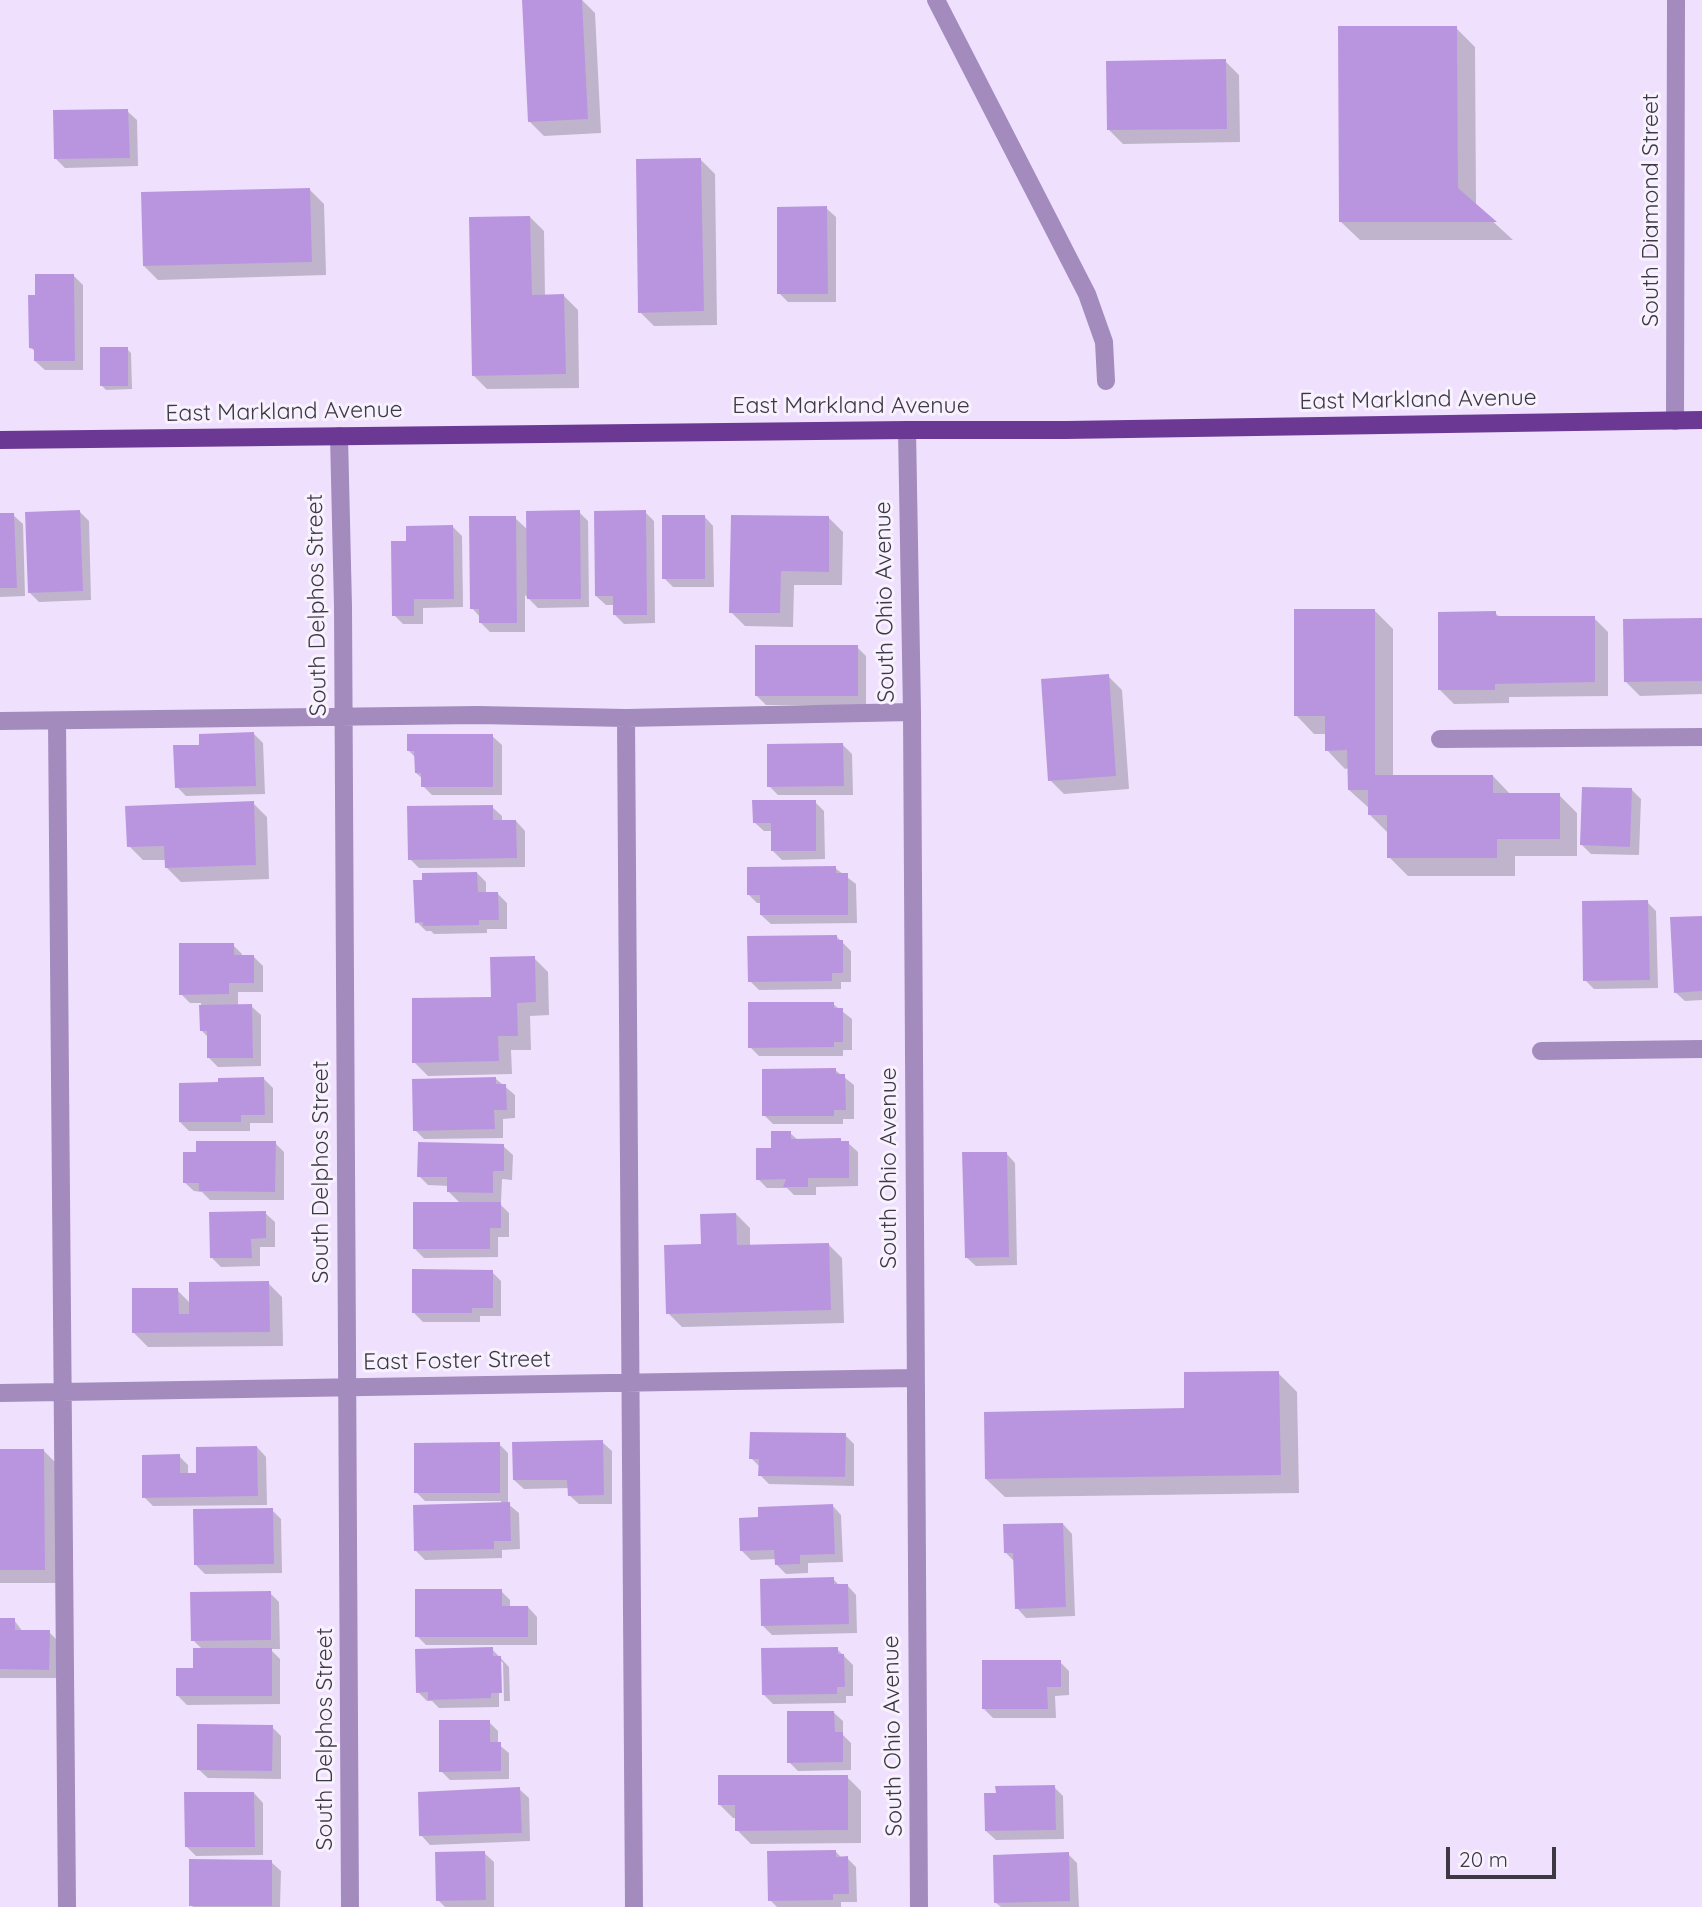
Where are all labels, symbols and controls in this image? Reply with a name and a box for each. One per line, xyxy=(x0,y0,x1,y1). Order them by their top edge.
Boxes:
street label: South Diamond Street xyxy=(1637,93,1665,327)
street label: East Markland Avenue xyxy=(1299,384,1537,416)
street label: East Markland Avenue xyxy=(732,392,970,420)
street label: East Markland Avenue xyxy=(165,396,403,428)
street label: South Delphos Street xyxy=(301,493,333,717)
street label: South Ohio Avenue xyxy=(869,501,901,703)
street label: South Delphos Street xyxy=(307,1061,335,1283)
street label: South Ohio Avenue xyxy=(875,1067,903,1269)
street label: East Foster Street xyxy=(363,1346,551,1376)
street label: South Delphos Street xyxy=(311,1628,339,1850)
street label: South Ohio Avenue xyxy=(877,1635,909,1837)
scale bar xyxy=(1450,1834,1560,1878)
text: 20 m xyxy=(1459,1846,1508,1872)

